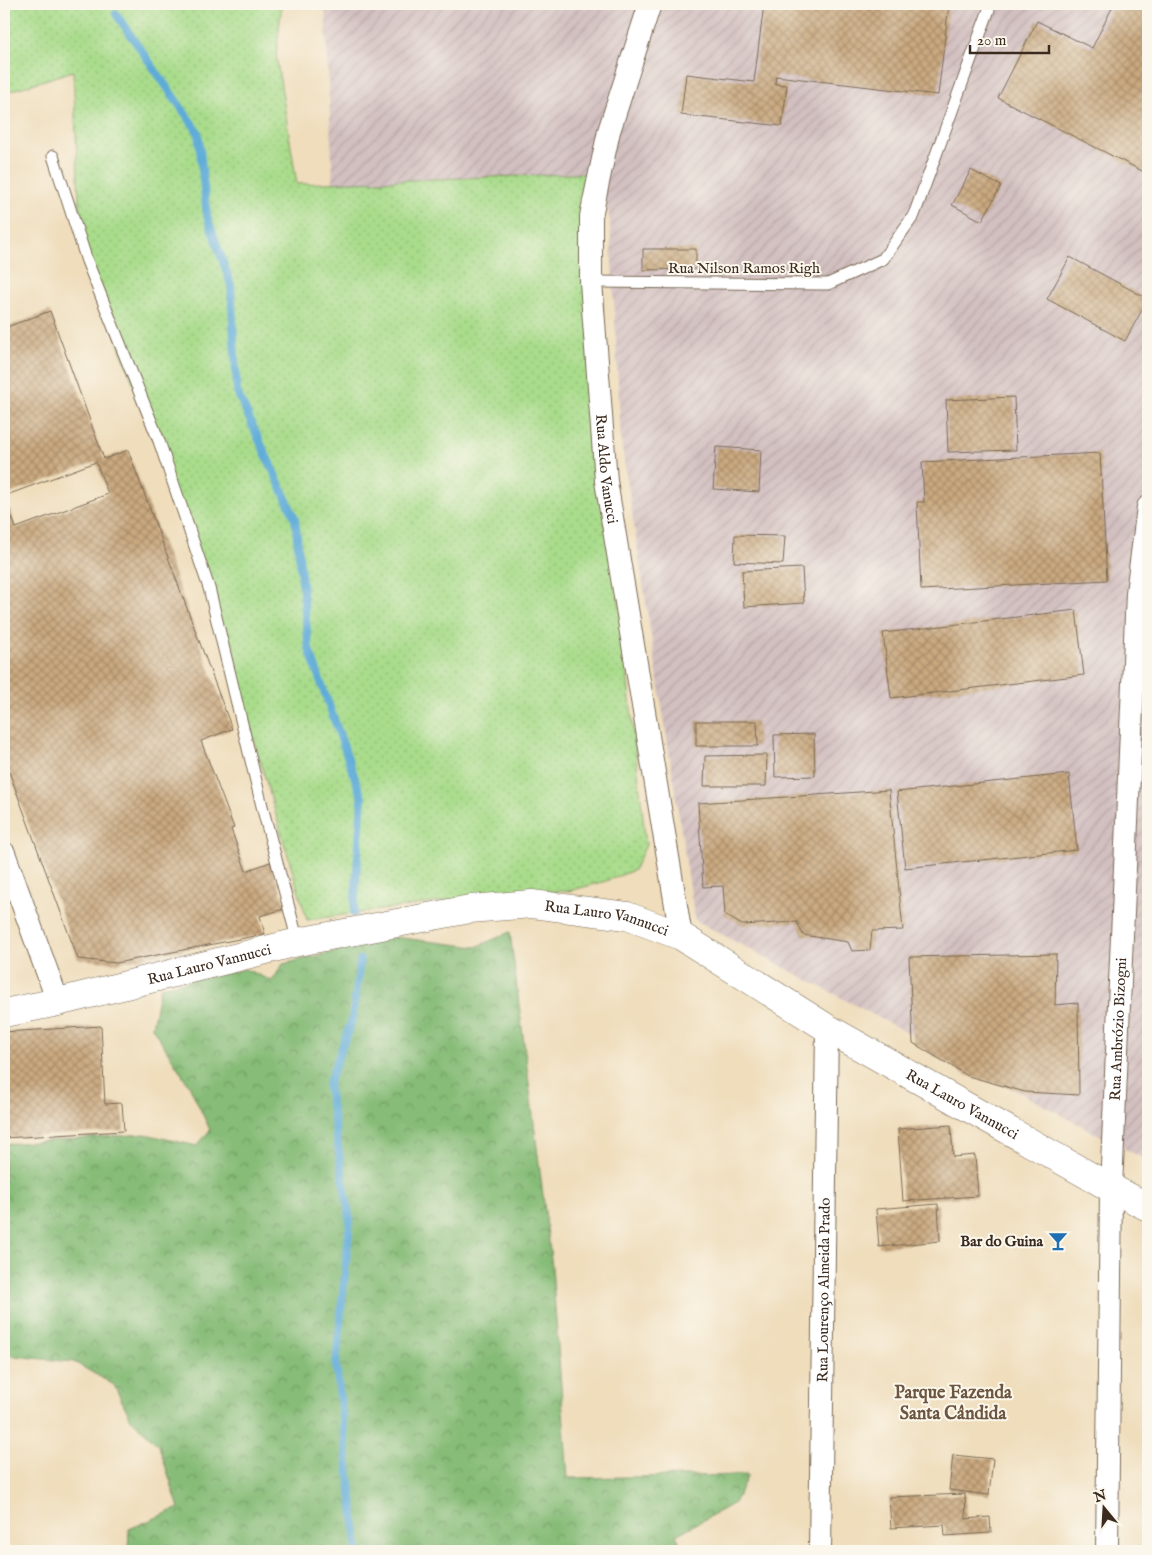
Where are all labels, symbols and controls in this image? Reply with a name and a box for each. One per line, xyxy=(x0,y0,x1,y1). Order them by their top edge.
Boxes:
scale bar xyxy=(970,22,1048,54)
text: 20 m xyxy=(977,31,1007,50)
street label: Rua Nilson Ramos Righ xyxy=(668,259,820,278)
street label: Rua Aldo Vanucci xyxy=(591,413,622,525)
street label: Rua Lauro Vannucci xyxy=(544,896,671,940)
street label: Rua Lauro Vannucci xyxy=(145,940,273,989)
street label: Rua Ambrózio Bizogni xyxy=(1105,957,1131,1101)
street label: Rua Lauro Vannucci xyxy=(902,1065,1022,1144)
street label: Rua Lourenço Almeida Prado xyxy=(813,1197,834,1383)
bar icon: Bar do Guina xyxy=(1047,1230,1069,1252)
place label: Bar do Guina xyxy=(960,1232,1044,1251)
district label: Parque Fazenda Santa Cândida xyxy=(894,1382,1013,1426)
north arrow xyxy=(1080,1482,1130,1532)
text: N xyxy=(1091,1486,1109,1507)

